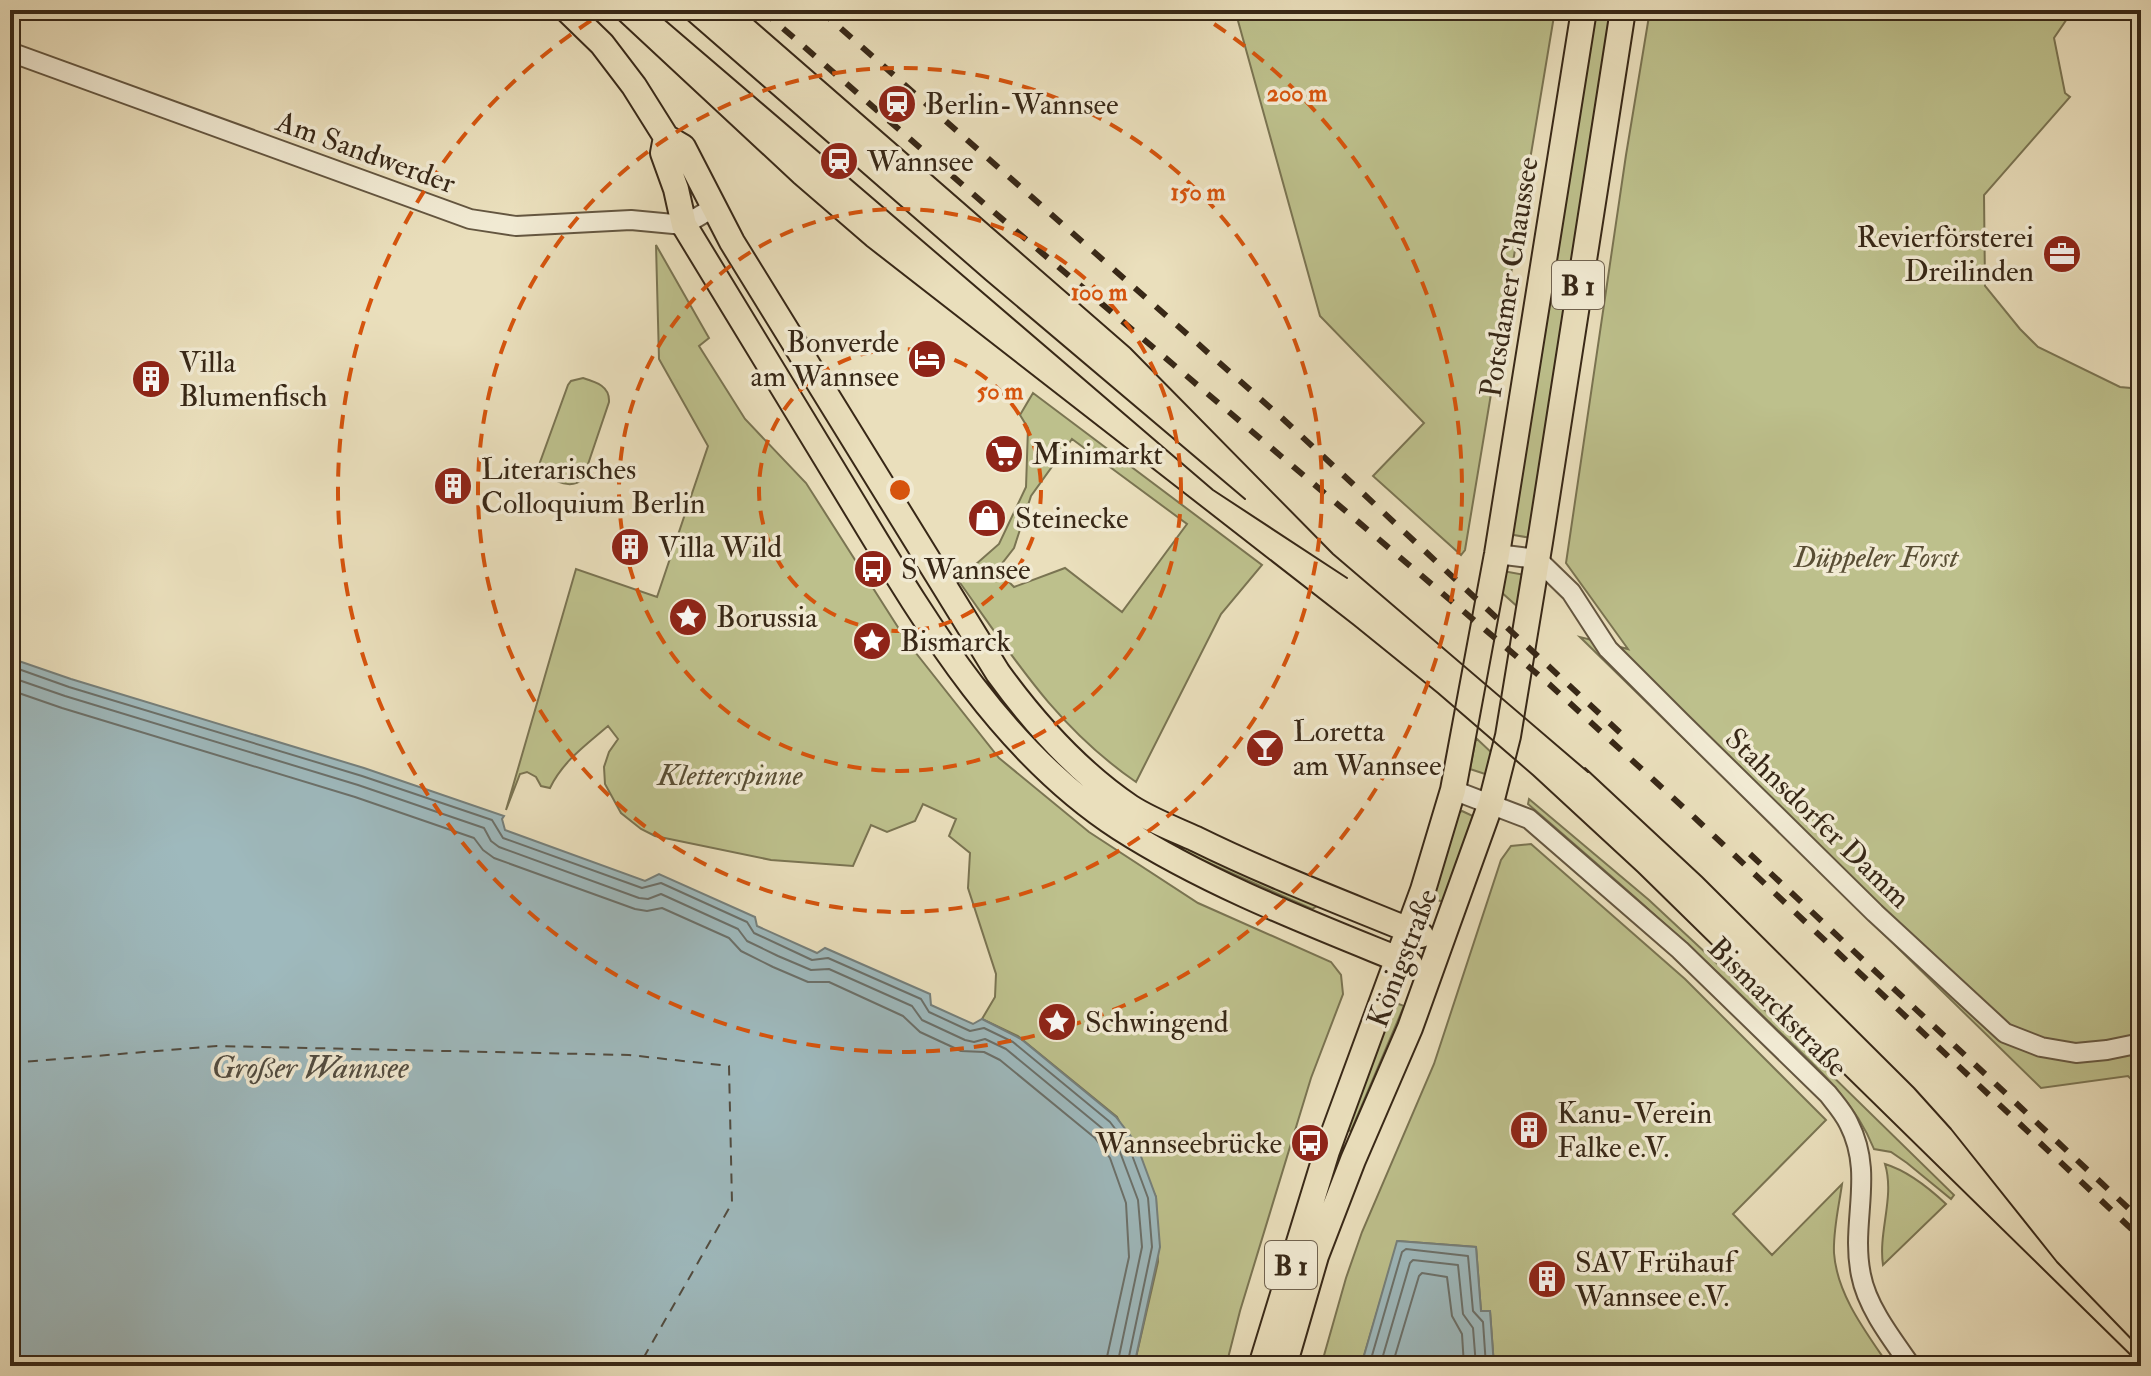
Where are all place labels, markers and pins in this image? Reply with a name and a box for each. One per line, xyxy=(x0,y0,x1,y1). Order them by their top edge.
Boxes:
station icon: Berlin-Wannsee xyxy=(876,83,918,125)
place label: Berlin-Wannsee xyxy=(925,86,1119,123)
station icon: Wannsee xyxy=(818,140,860,182)
place label: Wannsee xyxy=(866,143,974,180)
place label: Revierförsterei Dreilinden xyxy=(1856,219,2034,290)
office icon: Revierförsterei Dreilinden xyxy=(2041,233,2083,275)
place label: Bonverde am Wannsee xyxy=(751,324,899,395)
hotel icon: Bonverde am Wannsee xyxy=(906,338,948,380)
place label: Villa Blumenfisch xyxy=(179,344,328,415)
building icon: Villa Blumenfisch xyxy=(130,358,172,400)
supermarket icon: Minimarkt xyxy=(983,433,1025,475)
place label: Minimarkt xyxy=(1032,436,1163,473)
place label: Literarisches Colloquium Berlin xyxy=(481,451,706,522)
building icon: Literarisches Colloquium Berlin xyxy=(432,465,474,507)
centre of rings xyxy=(886,476,914,504)
shop icon: Steinecke xyxy=(966,497,1008,539)
place label: Steinecke xyxy=(1015,500,1128,537)
building icon: Villa Wild xyxy=(609,526,651,568)
place label: Villa Wild xyxy=(658,529,782,566)
bus stop icon: S Wannsee xyxy=(852,548,894,590)
place label: S Wannsee xyxy=(901,551,1031,588)
place icon: Borussia xyxy=(667,596,709,638)
place label: Borussia xyxy=(716,599,818,636)
place icon: Bismarck xyxy=(851,620,893,662)
place label: Bismarck xyxy=(900,623,1011,660)
place label: Loretta am Wannsee xyxy=(1293,713,1441,784)
bar icon: Loretta am Wannsee xyxy=(1244,727,1286,769)
place icon: Schwingend xyxy=(1036,1001,1078,1043)
place label: Schwingend xyxy=(1085,1004,1229,1041)
place label: Kanu-Verein Falke e.V. xyxy=(1557,1095,1712,1166)
building icon: Kanu-Verein Falke e.V. xyxy=(1508,1109,1550,1151)
bus stop icon: Wannseebrücke xyxy=(1289,1122,1331,1164)
place label: Wannseebrücke xyxy=(1095,1125,1282,1162)
place label: SAV Frühauf Wannsee e.V. xyxy=(1574,1244,1739,1315)
building icon: SAV Frühauf Wannsee e.V. xyxy=(1526,1258,1568,1300)

